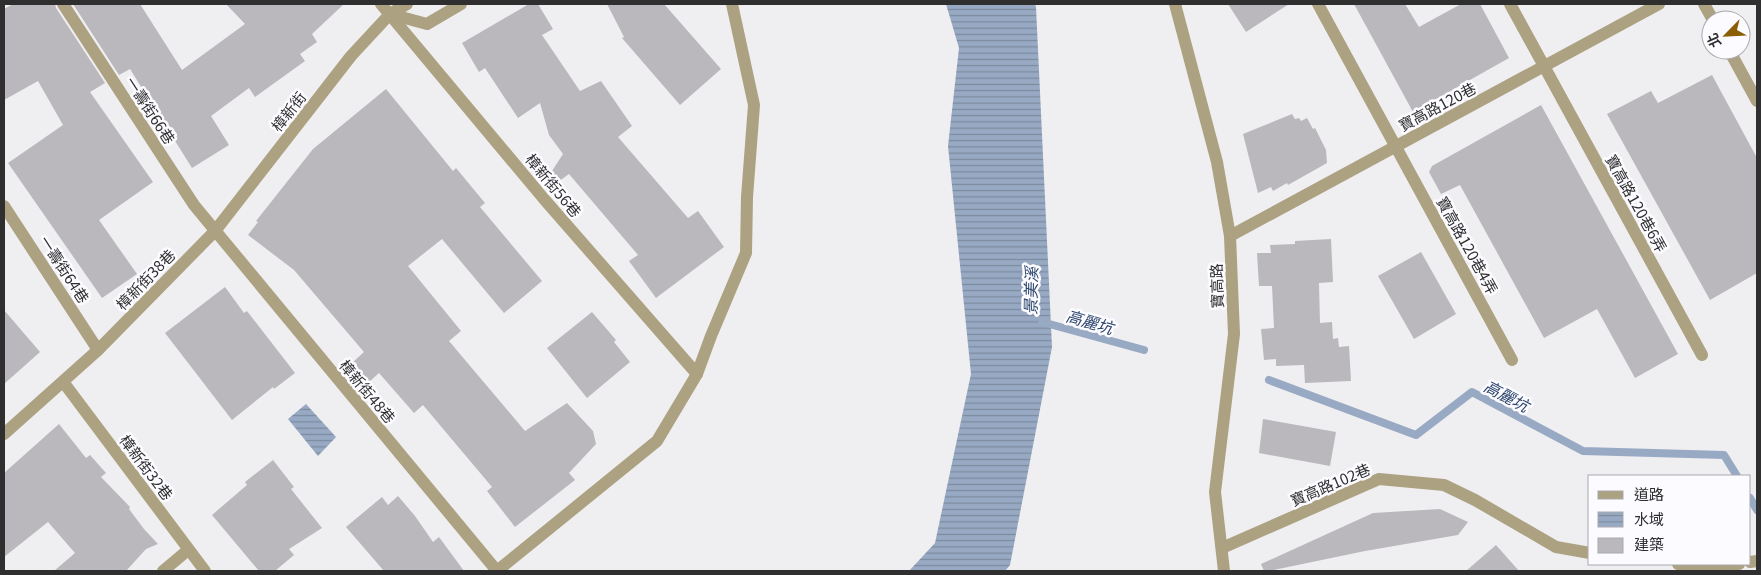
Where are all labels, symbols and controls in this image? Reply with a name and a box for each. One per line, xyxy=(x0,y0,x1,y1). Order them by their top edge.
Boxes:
north arrow xyxy=(1701,10,1751,60)
text: 北 xyxy=(1701,30,1725,51)
street label: 一壽街66巷 xyxy=(121,72,181,148)
street label: 寶高路120巷 xyxy=(1395,77,1479,135)
street label: 樟新街 xyxy=(266,87,310,135)
street label: 樟新街56巷 xyxy=(521,149,587,221)
street label: 寶高路120巷6弄 xyxy=(1602,151,1672,255)
street label: 寶高路120巷4弄 xyxy=(1433,193,1503,297)
street label: 一壽街64巷 xyxy=(35,231,95,307)
street label: 樟新街38巷 xyxy=(111,244,179,314)
street label: 寶高路 xyxy=(1205,263,1227,309)
water label: 景美溪 xyxy=(1018,265,1042,315)
water label: 高麗坑 xyxy=(1064,303,1118,340)
street label: 樟新街48巷 xyxy=(335,355,401,427)
water label: 高麗坑 xyxy=(1480,373,1536,418)
street label: 樟新街32巷 xyxy=(116,430,178,504)
street label: 寶高路102巷 xyxy=(1287,458,1373,510)
legend xyxy=(1588,475,1751,565)
text: 道路 xyxy=(1634,483,1664,504)
text: 水域 xyxy=(1634,508,1664,529)
text: 建築 xyxy=(1634,533,1664,554)

